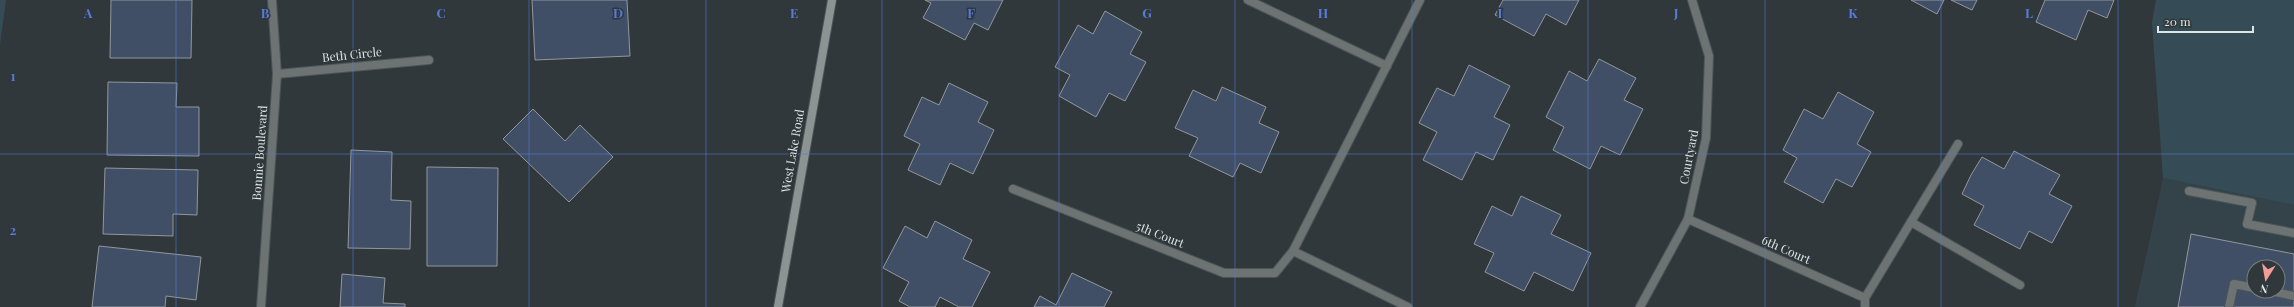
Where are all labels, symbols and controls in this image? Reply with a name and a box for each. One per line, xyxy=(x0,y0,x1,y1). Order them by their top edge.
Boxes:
text: A xyxy=(83,4,93,21)
text: B xyxy=(261,4,270,21)
text: C xyxy=(436,4,446,21)
text: D xyxy=(613,4,623,21)
text: E xyxy=(790,4,798,21)
text: F xyxy=(967,4,975,21)
text: G xyxy=(1142,4,1152,21)
text: H xyxy=(1318,4,1328,21)
text: I xyxy=(1498,4,1503,21)
text: J xyxy=(1673,4,1679,21)
text: K xyxy=(1848,4,1858,21)
text: L xyxy=(2025,4,2033,21)
scale bar xyxy=(2158,8,2253,34)
text: 20 m xyxy=(2164,13,2191,29)
street label: Beth Circle xyxy=(321,43,383,65)
text: 1 xyxy=(11,67,16,84)
street label: Bonnie Boulevard xyxy=(248,105,270,201)
street label: West Lake Road xyxy=(777,108,807,195)
street label: Courtyard xyxy=(1675,128,1701,186)
street label: 5th Court xyxy=(1134,217,1188,251)
text: 2 xyxy=(10,221,17,238)
street label: 6th Court xyxy=(1759,231,1814,267)
north arrow xyxy=(2246,259,2286,299)
text: N xyxy=(2259,281,2269,297)

